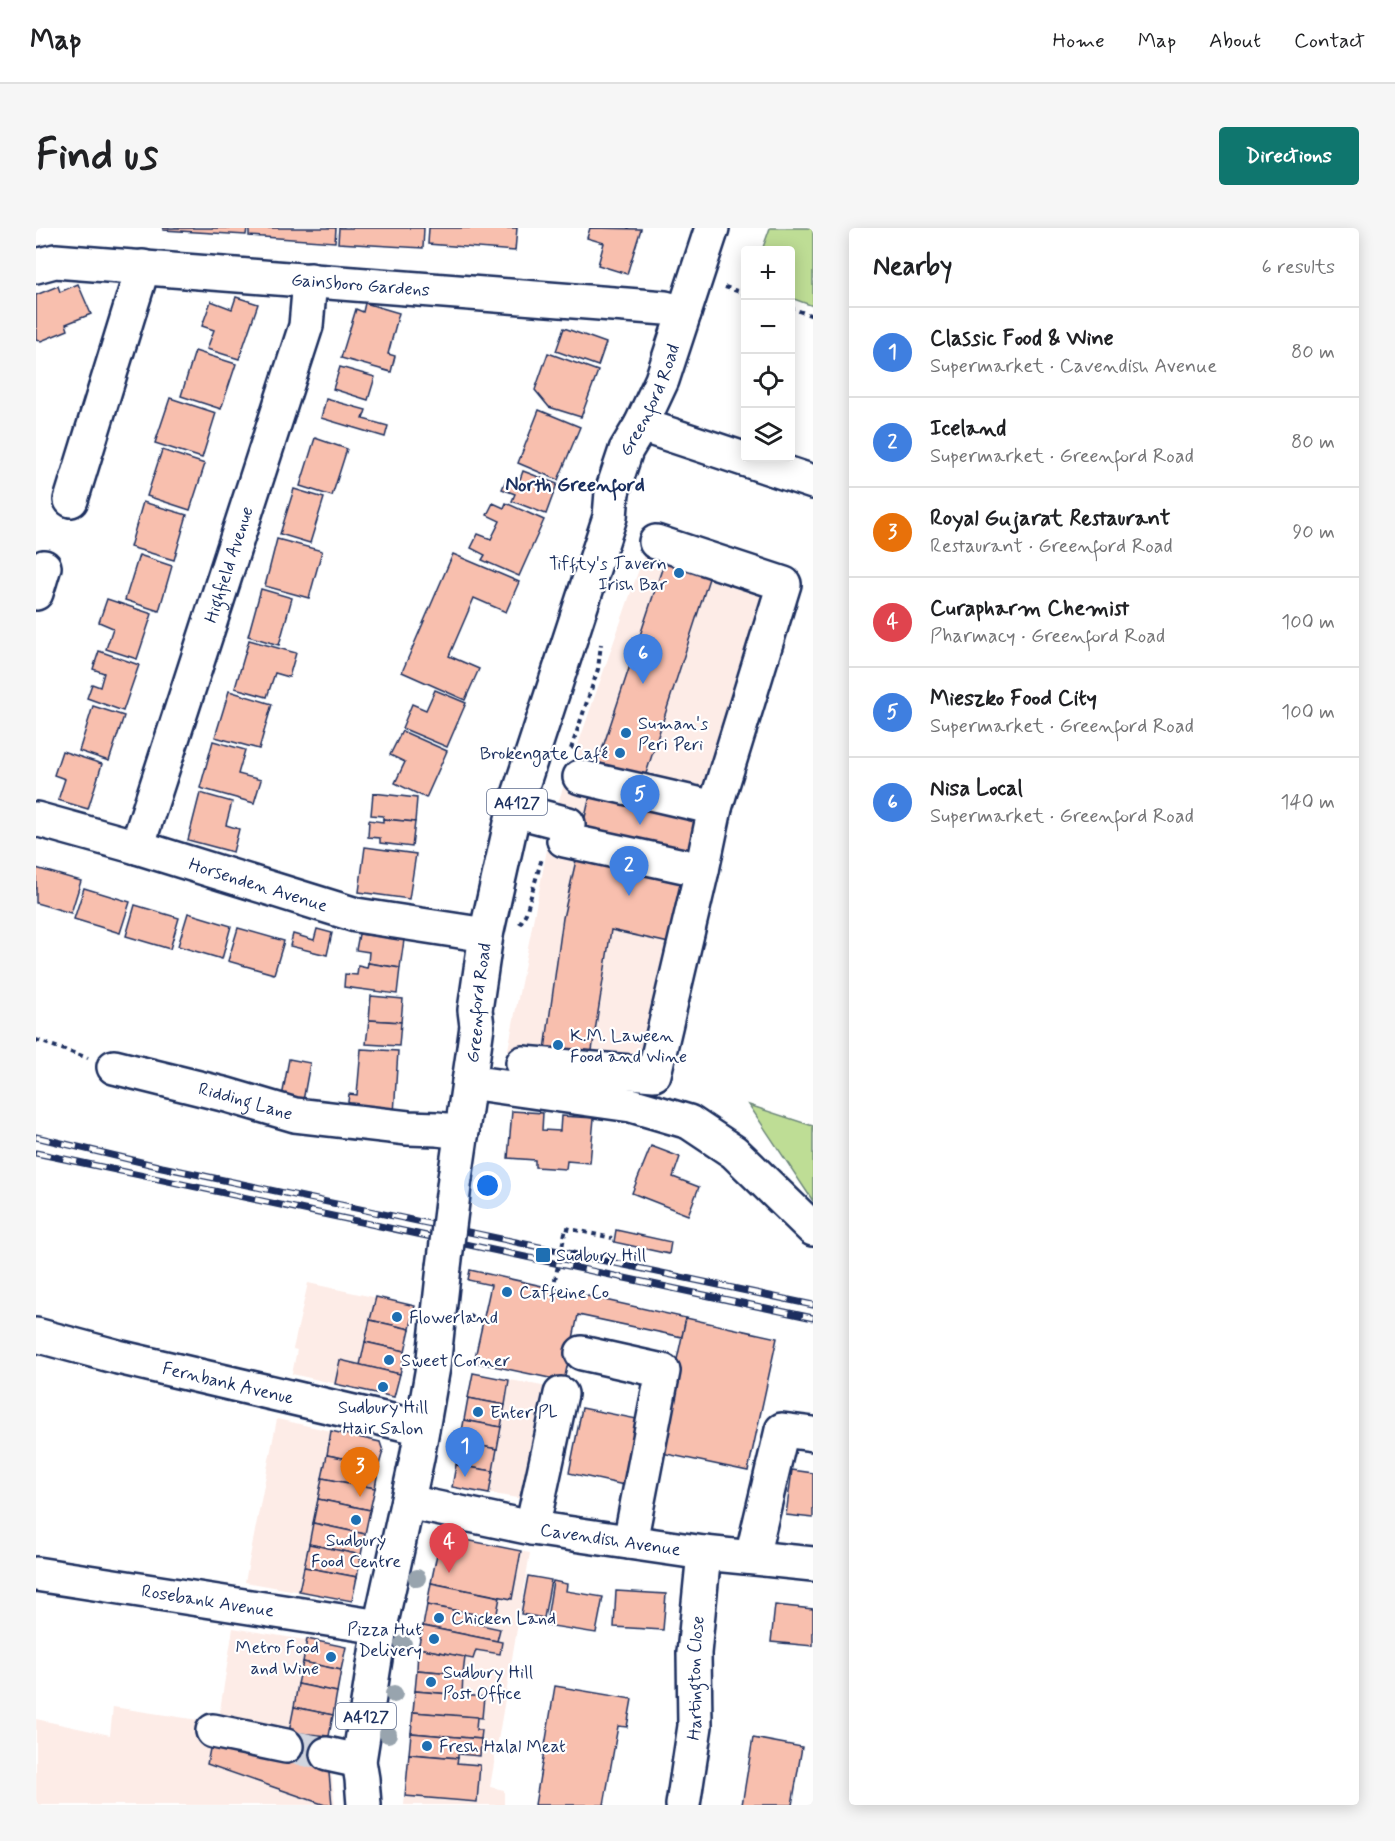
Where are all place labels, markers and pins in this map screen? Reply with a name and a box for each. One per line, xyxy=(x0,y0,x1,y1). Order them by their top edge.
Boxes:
place label: Tiffty's Tavern Irish Bar xyxy=(549,552,668,597)
marker: Tiffty's Tavern Irish Bar xyxy=(672,566,686,580)
pin: 6 xyxy=(624,634,662,684)
place label: Suman's Peri Peri xyxy=(638,712,708,757)
marker: Suman's Peri Peri xyxy=(619,726,633,740)
place label: Brokengate Café xyxy=(480,742,608,767)
marker: Brokengate Café xyxy=(613,746,627,760)
pin: 5 xyxy=(620,776,660,825)
pin: 2 xyxy=(610,846,648,896)
place label: K.M. Laween Food and Wine xyxy=(570,1024,687,1069)
marker: K.M. Laween Food and Wine xyxy=(551,1038,565,1052)
place label: Sudbury Hill xyxy=(556,1244,646,1268)
marker: Sudbury Hill xyxy=(534,1246,552,1264)
place label: Caffeine Co xyxy=(519,1281,609,1305)
marker: Caffeine Co xyxy=(500,1285,514,1299)
place label: Flowerland xyxy=(409,1306,498,1330)
marker: Flowerland xyxy=(390,1310,404,1324)
place label: Sweet Corner xyxy=(401,1349,511,1373)
marker: Sweet Corner xyxy=(382,1353,396,1367)
marker: Sudbury Hill Hair Salon xyxy=(376,1380,390,1394)
place label: Sudbury Hill Hair Salon xyxy=(338,1396,428,1441)
place label: Enter PL xyxy=(490,1401,558,1425)
marker: Enter PL xyxy=(471,1405,485,1419)
pin: 1 xyxy=(446,1428,484,1477)
pin: 3 xyxy=(340,1448,380,1497)
marker: Sudbury Food Centre xyxy=(349,1513,363,1527)
pin: 4 xyxy=(430,1524,468,1573)
place label: Sudbury Food Centre xyxy=(311,1529,401,1574)
place label: Chicken Land xyxy=(451,1607,556,1631)
marker: Chicken Land xyxy=(432,1611,446,1625)
place label: Pizza Hut Delivery xyxy=(347,1618,422,1663)
marker: Pizza Hut Delivery xyxy=(427,1632,441,1646)
place label: Metro Food and Wine xyxy=(236,1636,319,1681)
marker: Metro Food and Wine xyxy=(324,1650,338,1664)
place label: Sudbury Hill Post Office xyxy=(443,1661,533,1706)
marker: Sudbury Hill Post Office xyxy=(424,1675,438,1689)
place label: Fresh Halal Meat xyxy=(439,1735,566,1759)
marker: Fresh Halal Meat xyxy=(420,1739,434,1753)

